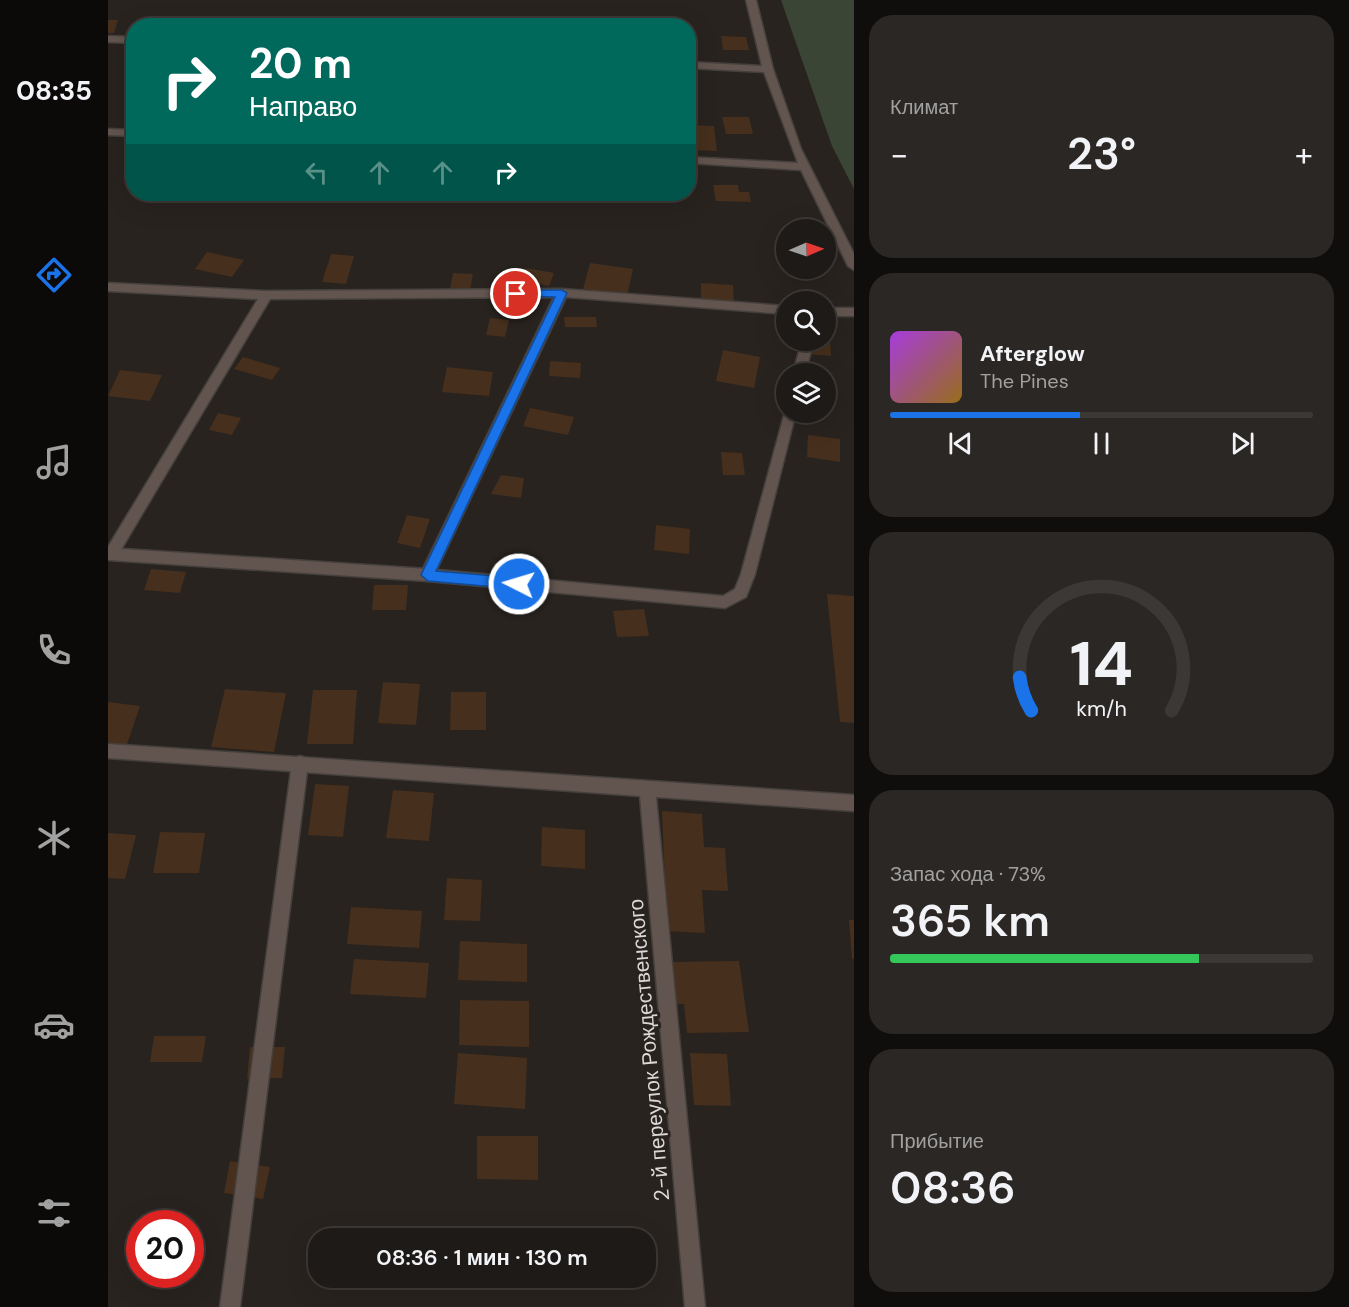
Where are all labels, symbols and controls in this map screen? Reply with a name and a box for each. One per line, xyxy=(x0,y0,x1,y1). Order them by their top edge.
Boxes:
text: 20 m xyxy=(249,36,352,91)
icon: right xyxy=(150,42,228,120)
text: 08:35 xyxy=(16,73,92,108)
text: Направо xyxy=(249,89,357,124)
text: Климат xyxy=(890,94,958,120)
text: 23° xyxy=(1067,124,1136,183)
text: − xyxy=(890,133,908,176)
text: + xyxy=(1295,133,1313,176)
icon: left xyxy=(300,156,333,189)
icon: ahead xyxy=(363,156,396,189)
icon: ahead xyxy=(426,156,459,189)
icon: right xyxy=(489,156,522,189)
north arrow xyxy=(776,219,836,279)
map controls xyxy=(776,219,836,423)
icon: directions xyxy=(33,254,75,296)
pin xyxy=(490,268,541,319)
icon: arrive xyxy=(499,277,532,310)
button: search xyxy=(776,291,836,351)
text: Afterglow xyxy=(980,339,1085,368)
button: layers xyxy=(776,363,836,423)
text: The Pines xyxy=(980,368,1069,394)
icon: previous xyxy=(944,427,977,460)
icon: pause xyxy=(1085,427,1118,460)
icon: next xyxy=(1226,427,1259,460)
icon: music xyxy=(33,441,75,483)
position arrow xyxy=(487,552,551,616)
text: 14 xyxy=(1070,623,1133,704)
icon: phone xyxy=(33,629,75,671)
text: km/h xyxy=(1076,695,1127,723)
icon: climate xyxy=(33,817,75,859)
text: Запас хода · 73% xyxy=(890,861,1046,887)
text: 365 km xyxy=(890,891,1050,950)
street label: 2-й переулок Рождественского xyxy=(622,898,676,1202)
icon: car xyxy=(33,1004,75,1046)
text: Прибытие xyxy=(890,1128,984,1154)
text: 08:36 xyxy=(890,1158,1016,1217)
icon: filters xyxy=(33,1192,75,1234)
speed limit sign: 20 xyxy=(126,1210,204,1288)
text: 08:36 · 1 мин · 130 m xyxy=(376,1243,588,1272)

